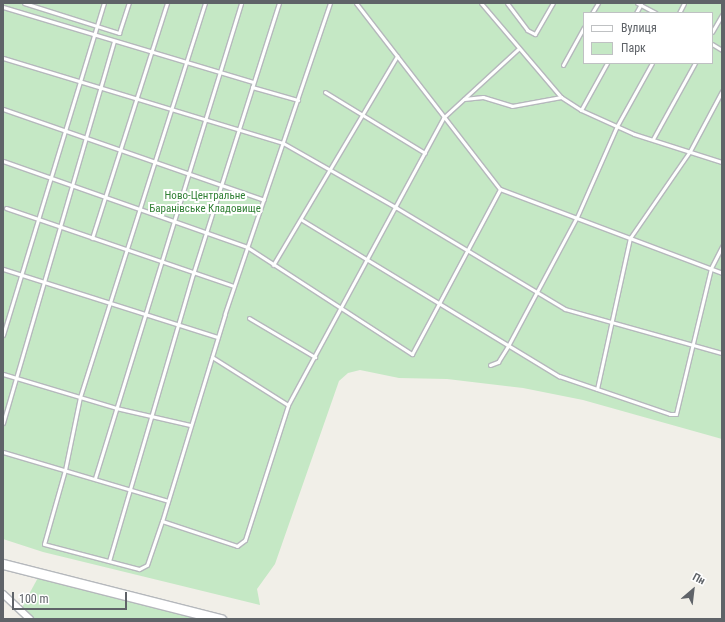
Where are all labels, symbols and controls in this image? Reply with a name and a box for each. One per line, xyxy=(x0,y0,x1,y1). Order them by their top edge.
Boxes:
legend xyxy=(583,12,713,64)
text: Вулиця xyxy=(621,21,657,35)
text: Парк xyxy=(621,41,646,55)
park label: Ново-Центральне Баранівське Кладовище xyxy=(149,190,261,216)
north arrow xyxy=(673,570,713,610)
text: Пн xyxy=(690,570,707,588)
scale bar xyxy=(14,584,129,610)
text: 100 m xyxy=(19,592,49,606)

